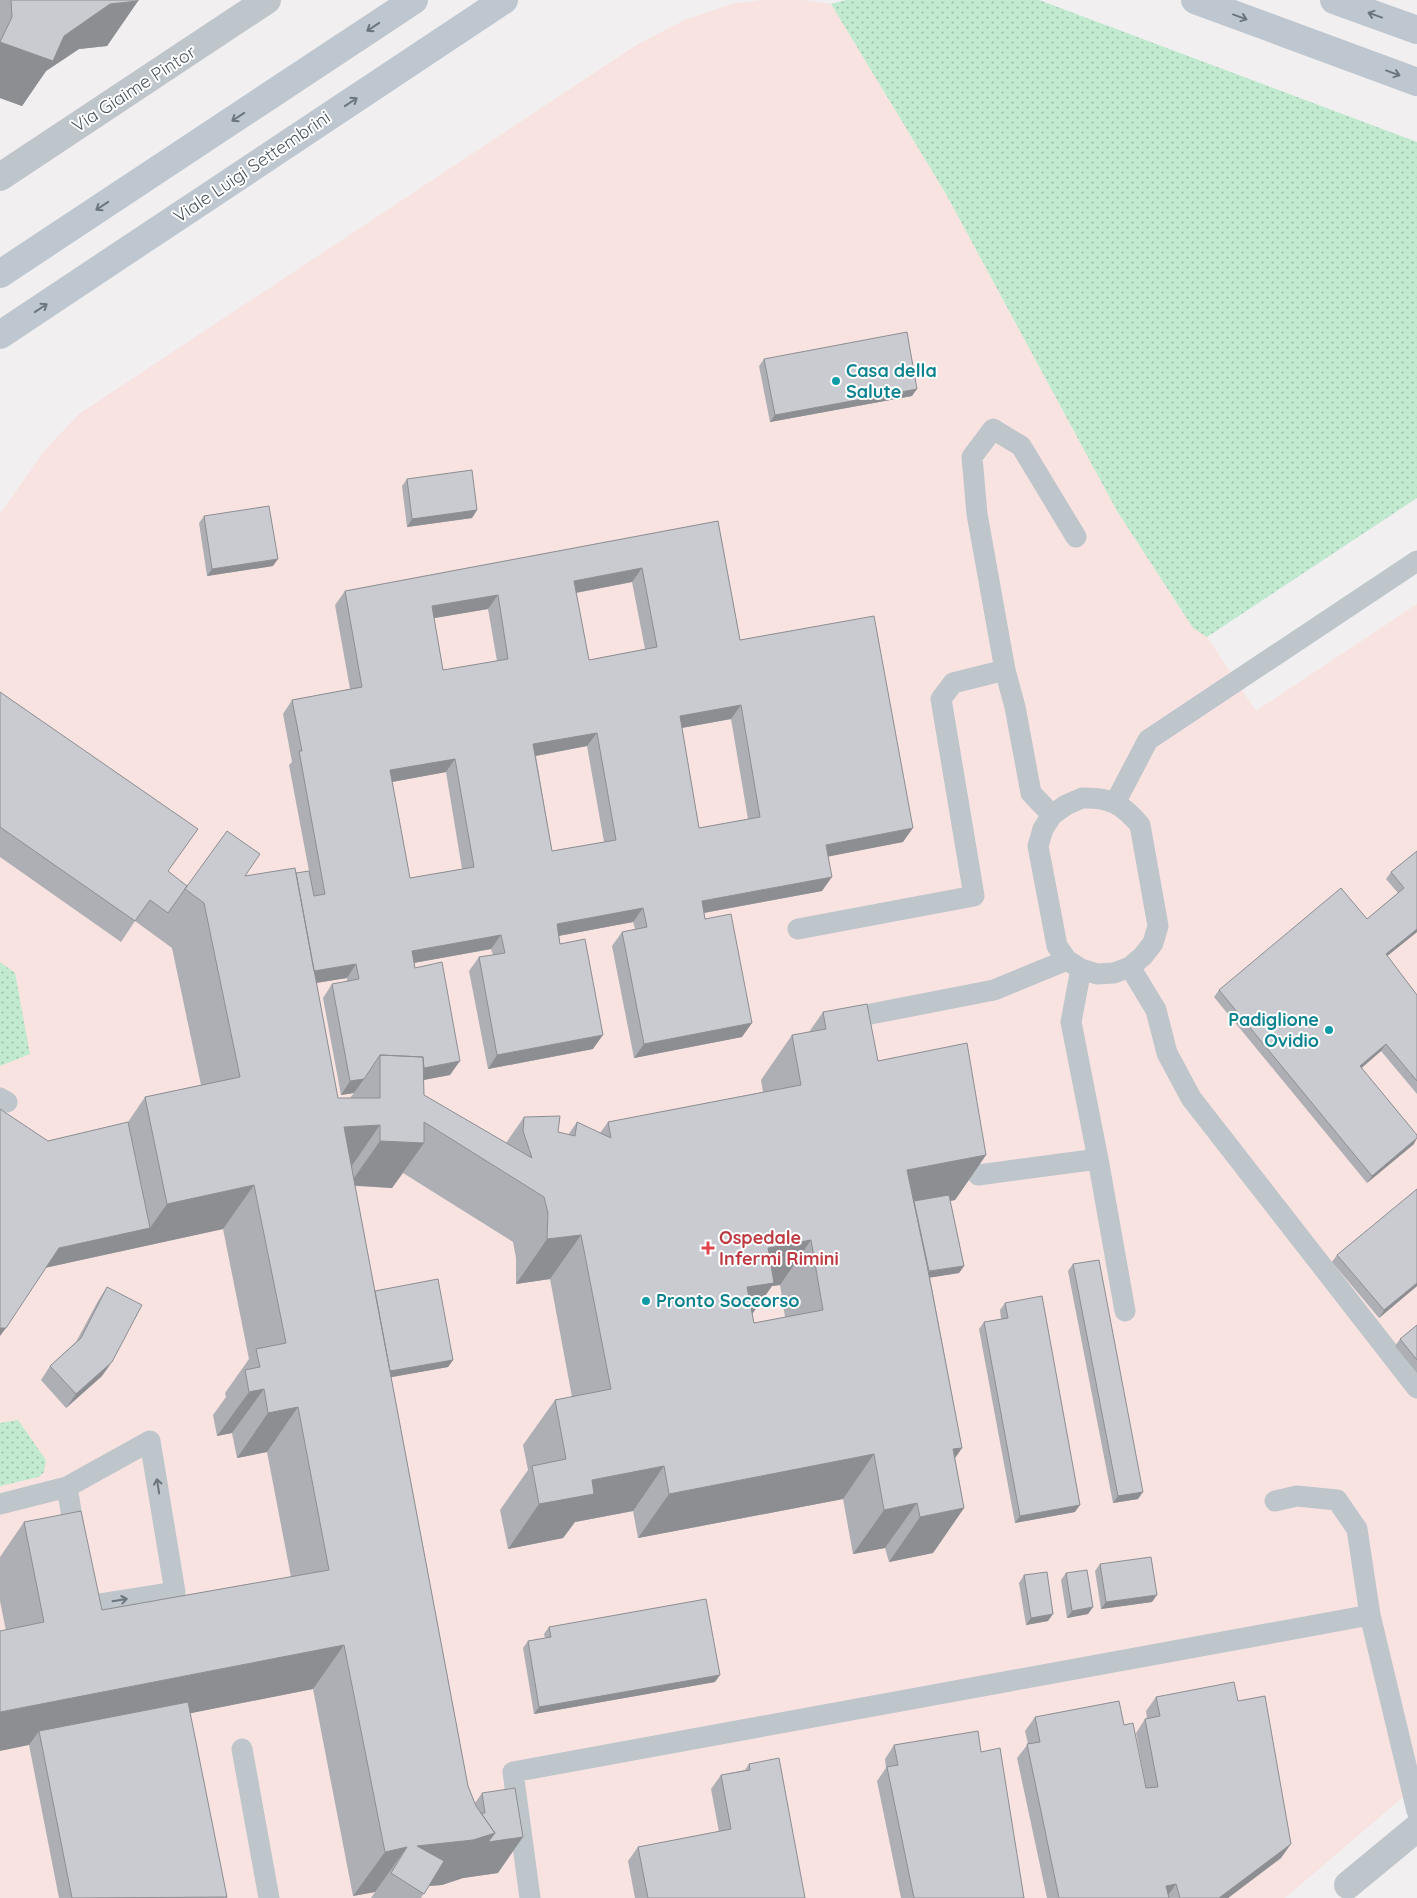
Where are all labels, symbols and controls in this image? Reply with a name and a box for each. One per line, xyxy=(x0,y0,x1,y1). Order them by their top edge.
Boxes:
one-way arrow xyxy=(1368,10,1384,19)
one-way arrow xyxy=(1232,13,1247,22)
one-way arrow xyxy=(366,22,380,32)
street label: Via Giaime Pintor xyxy=(67,40,200,137)
one-way arrow xyxy=(1384,69,1400,78)
one-way arrow xyxy=(344,97,358,107)
street label: Viale Luigi Settembrini xyxy=(169,106,335,228)
one-way arrow xyxy=(231,112,245,122)
one-way arrow xyxy=(95,201,109,212)
one-way arrow xyxy=(33,303,47,313)
place label: Casa della Salute xyxy=(846,359,937,403)
marker: Casa della Salute xyxy=(830,375,842,387)
place label: Padiglione Ovidio xyxy=(1228,1008,1319,1052)
marker: Padiglione Ovidio xyxy=(1323,1024,1335,1036)
place label: Ospedale Infermi Rimini xyxy=(719,1226,839,1270)
marker: Ospedale Infermi Rimini xyxy=(701,1241,715,1255)
place label: Pronto Soccorso xyxy=(656,1289,799,1312)
marker: Pronto Soccorso xyxy=(640,1295,652,1307)
one-way arrow xyxy=(152,1479,162,1495)
one-way arrow xyxy=(111,1595,127,1605)

